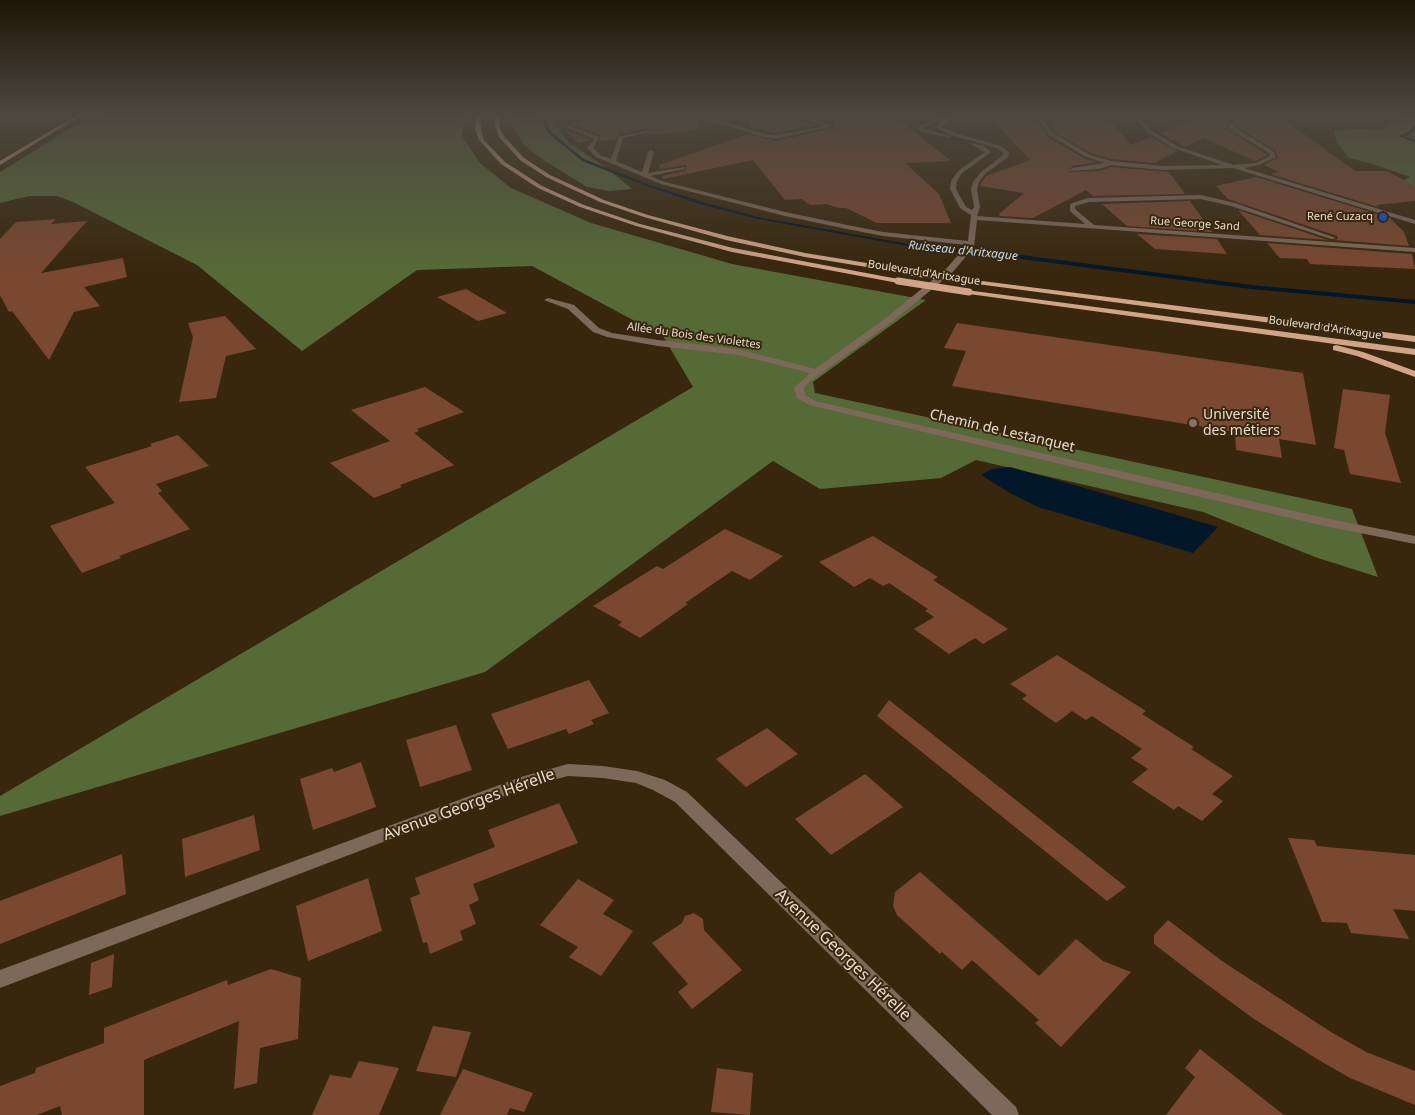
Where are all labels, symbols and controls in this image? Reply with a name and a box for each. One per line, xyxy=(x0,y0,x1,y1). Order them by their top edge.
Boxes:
place label: René Cuzacq xyxy=(1307,210,1373,224)
marker: René Cuzacq xyxy=(1377,211,1389,223)
street label: Rue George Sand xyxy=(1150,214,1240,234)
water label: Ruisseau d'Aritxague xyxy=(908,238,1018,264)
street label: Boulevard d'Aritxague xyxy=(867,258,981,288)
street label: Boulevard d'Aritxague xyxy=(1268,314,1382,342)
street label: Allée du Bois des Violettes xyxy=(626,320,762,352)
street label: Chemin de Lestanquet xyxy=(928,406,1076,456)
place label: Université des métiers xyxy=(1203,407,1280,440)
marker: Université des métiers xyxy=(1187,417,1199,429)
street label: Avenue Georges Hérelle xyxy=(381,765,557,845)
street label: Avenue Georges Hérelle xyxy=(771,885,915,1025)

